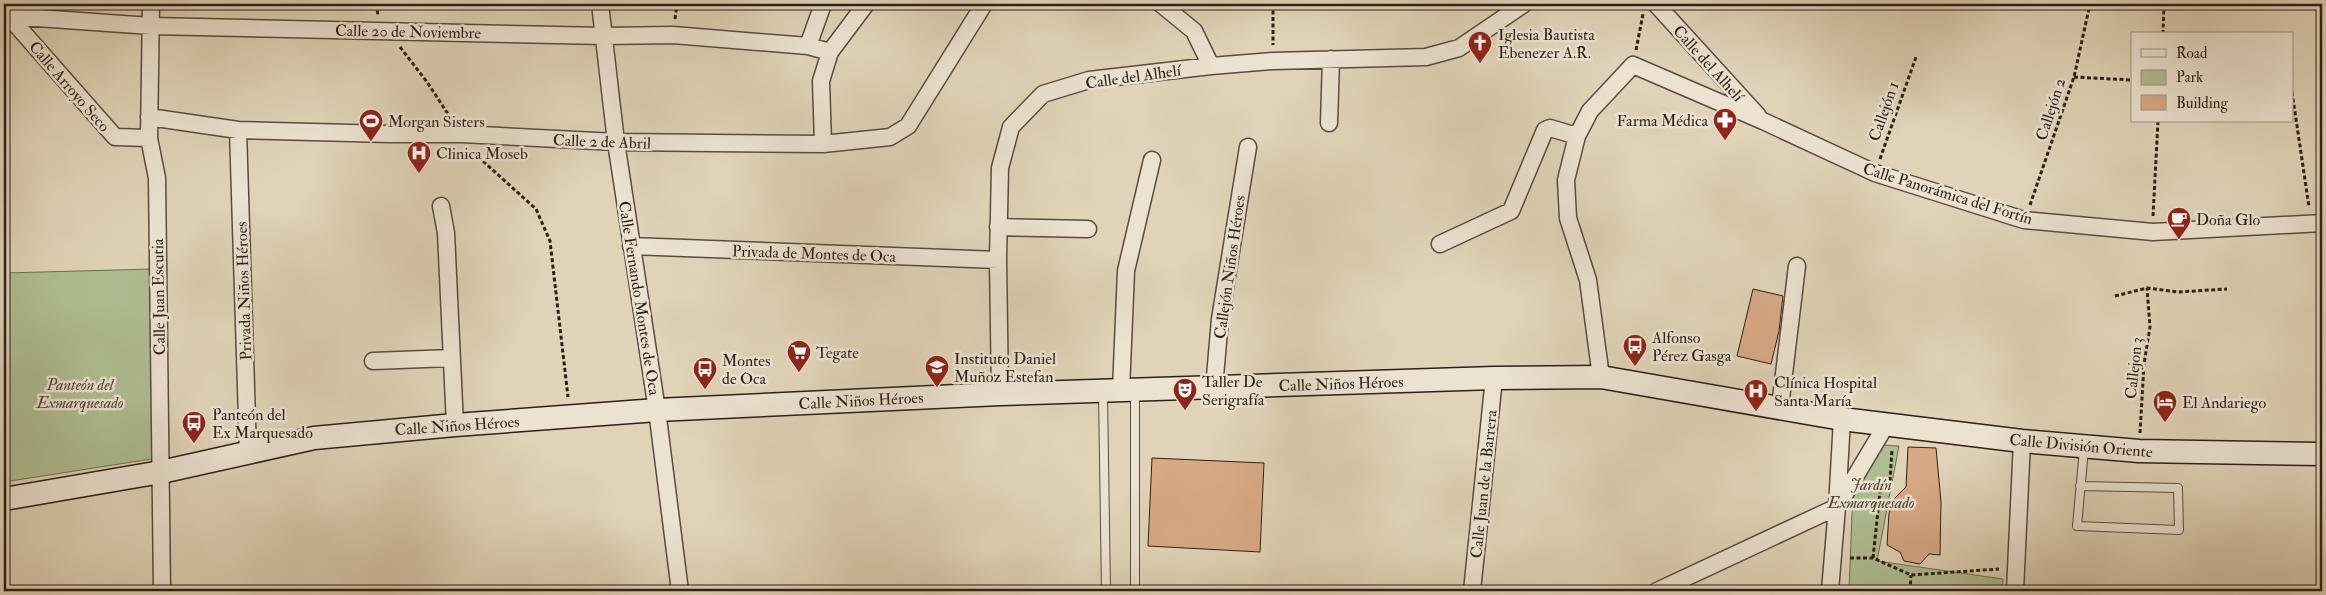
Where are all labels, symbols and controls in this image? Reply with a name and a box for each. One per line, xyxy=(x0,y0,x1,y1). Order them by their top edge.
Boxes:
street label: Calle 20 de Noviembre xyxy=(335,21,481,43)
street label: Calle del Alhelí xyxy=(1669,21,1749,107)
place label: Iglesia Bautista Ebenezer A.R. xyxy=(1498,25,1595,63)
church icon: Iglesia Bautista Ebenezer A.R. xyxy=(1467,30,1493,64)
legend xyxy=(2131,32,2294,122)
street label: Calle Arroyo Seco xyxy=(24,37,114,136)
text: Road xyxy=(2176,44,2208,63)
street label: Calle del Alhelí xyxy=(1084,60,1184,94)
text: Park xyxy=(2176,68,2203,87)
street label: Callejón 2 xyxy=(2032,76,2070,143)
street label: Callejón 1 xyxy=(1864,79,1903,144)
text: Building xyxy=(2176,94,2228,113)
pharmacy icon: Farma Médica xyxy=(1712,107,1738,141)
sports icon: Morgan Sisters xyxy=(358,108,384,142)
place label: Farma Médica xyxy=(1617,111,1708,131)
place label: Morgan Sisters xyxy=(388,112,485,132)
street label: Calle 2 de Abril xyxy=(553,130,651,154)
hospital icon: Clinica Moseb xyxy=(406,140,432,174)
place label: Clinica Moseb xyxy=(436,144,528,164)
street label: Calle Panorámica del Fortín xyxy=(1860,159,2035,229)
street label: Callejón Niños Héroes xyxy=(1210,194,1250,340)
street label: Calle Fernando Montes de Oca xyxy=(614,200,664,397)
cafe icon: Doña Glo xyxy=(2166,206,2192,240)
place label: Doña Glo xyxy=(2196,210,2260,230)
street label: Privada Niños Héroes xyxy=(232,221,256,361)
street label: Calle Juan Escutia xyxy=(148,238,171,356)
street label: Privada de Montes de Oca xyxy=(732,241,897,267)
place label: Alfonso Pérez Gasga xyxy=(1651,328,1732,366)
bus stop icon: Alfonso Pérez Gasga xyxy=(1622,333,1648,367)
street label: Callejon 3 xyxy=(2121,336,2147,400)
supermarket icon: Tegate xyxy=(786,339,812,373)
place label: Tegate xyxy=(816,343,859,363)
place label: Instituto Daniel Muñoz Estefan xyxy=(954,349,1056,387)
place label: Montes de Oca xyxy=(722,351,770,389)
school or university icon: Instituto Daniel Muñoz Estefan xyxy=(924,354,950,388)
bus stop icon: Montes de Oca xyxy=(692,356,718,390)
place label: Taller De Serigrafía xyxy=(1202,372,1265,410)
street label: Calle Niños Héroes xyxy=(1278,372,1404,396)
place label: Clínica Hospital Santa María xyxy=(1774,373,1877,411)
park label: Panteón del Exmarquesado xyxy=(35,375,124,413)
theatre icon: Taller De Serigrafía xyxy=(1172,377,1198,411)
hospital icon: Clínica Hospital Santa María xyxy=(1743,378,1769,412)
street label: Calle Niños Héroes xyxy=(798,388,924,414)
hotel icon: El Andariego xyxy=(2152,389,2178,423)
place label: El Andariego xyxy=(2182,393,2267,413)
place label: Panteón del Ex Marquesado xyxy=(212,405,313,443)
street label: Calle Juan de la Barrera xyxy=(1466,408,1503,559)
bus stop icon: Panteón del Ex Marquesado xyxy=(181,410,207,444)
street label: Calle Niños Héroes xyxy=(394,412,520,440)
street label: Calle División Oriente xyxy=(2008,430,2154,462)
park label: Jardín Exmarquesado xyxy=(1826,475,1915,513)

